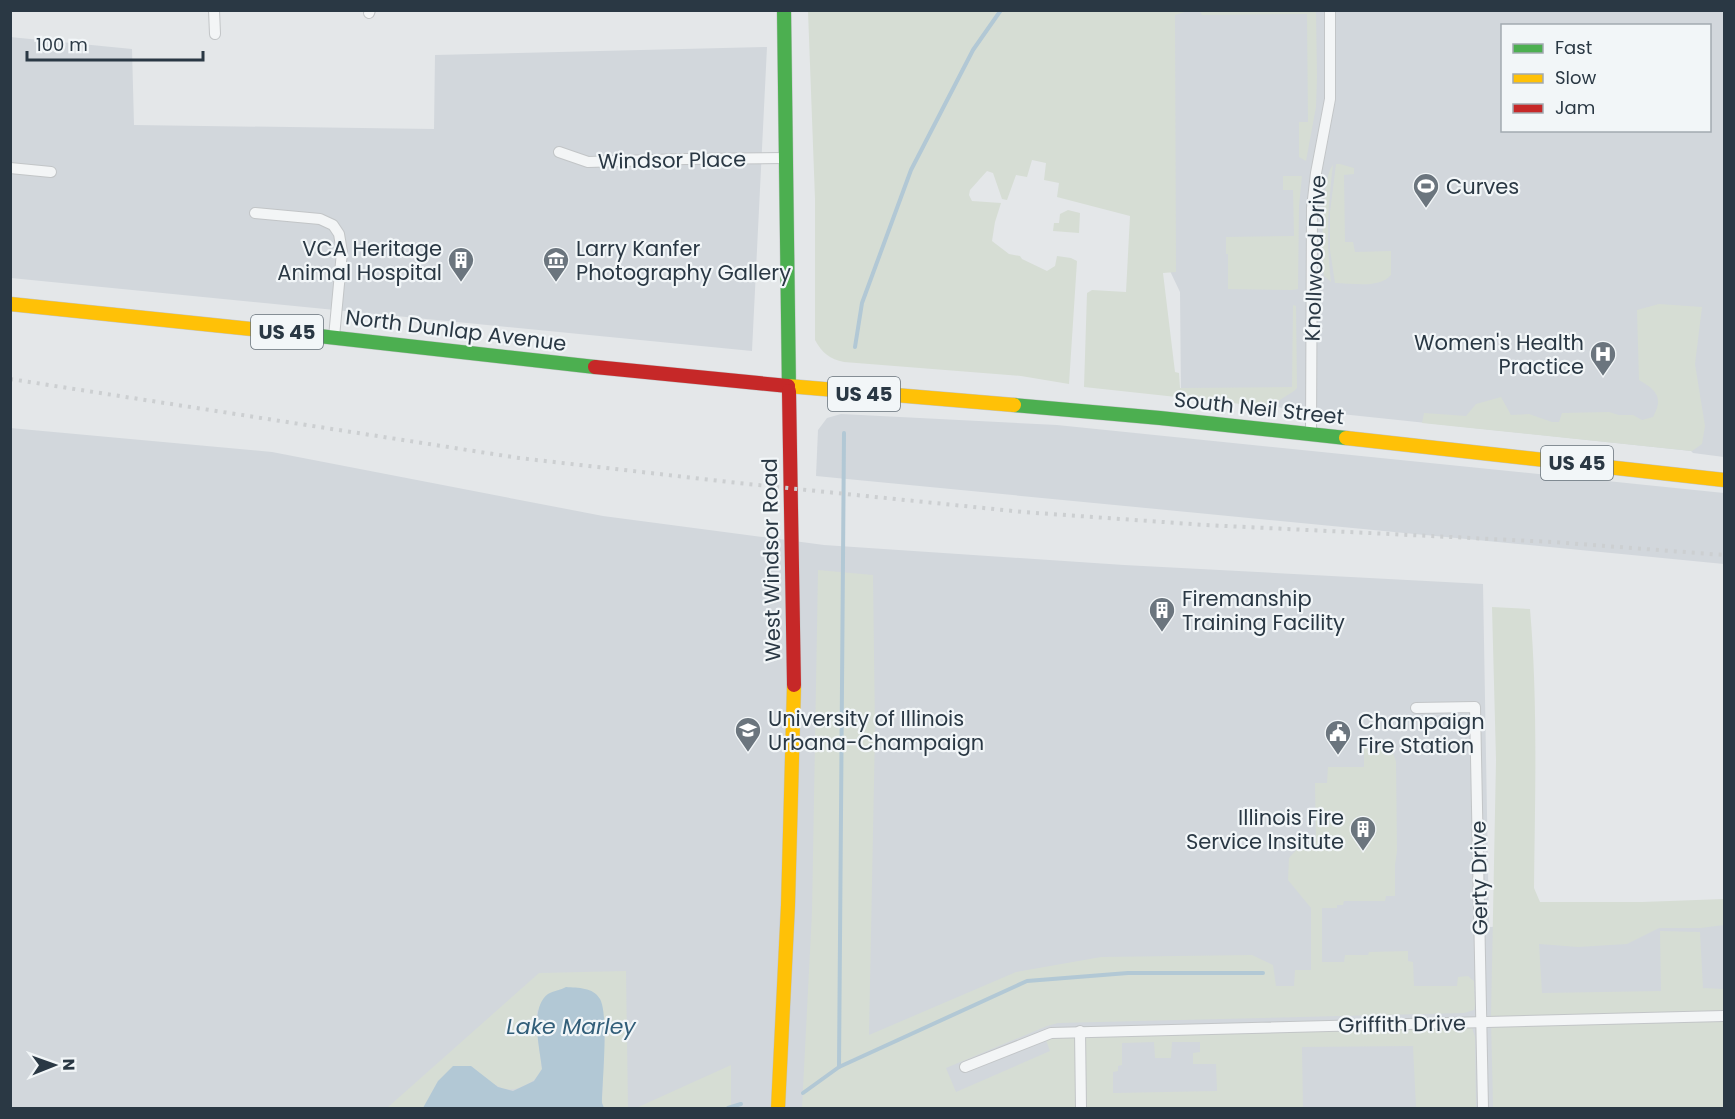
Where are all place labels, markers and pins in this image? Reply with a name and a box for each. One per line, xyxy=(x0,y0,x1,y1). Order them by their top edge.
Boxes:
sports icon: Curves xyxy=(1411,171,1441,209)
place label: Curves xyxy=(1446,172,1519,201)
place label: VCA Heritage Animal Hospital xyxy=(277,234,442,287)
place label: Larry Kanfer Photography Gallery xyxy=(576,234,791,287)
building icon: VCA Heritage Animal Hospital xyxy=(446,245,476,283)
museum icon: Larry Kanfer Photography Gallery xyxy=(541,245,571,283)
place label: Women's Health Practice xyxy=(1414,328,1584,381)
hospital icon: Women's Health Practice xyxy=(1588,339,1618,377)
place label: Firemanship Training Facility xyxy=(1182,584,1345,637)
building icon: Firemanship Training Facility xyxy=(1147,595,1177,633)
place label: University of Illinois Urbana-Champaign xyxy=(768,704,984,757)
place label: Champaign Fire Station xyxy=(1358,707,1485,760)
school or university icon: University of Illinois Urbana-Champaign xyxy=(733,715,763,753)
public building icon: Champaign Fire Station xyxy=(1323,718,1353,756)
place label: Illinois Fire Service Insitute xyxy=(1186,803,1344,856)
building icon: Illinois Fire Service Insitute xyxy=(1348,814,1378,852)

